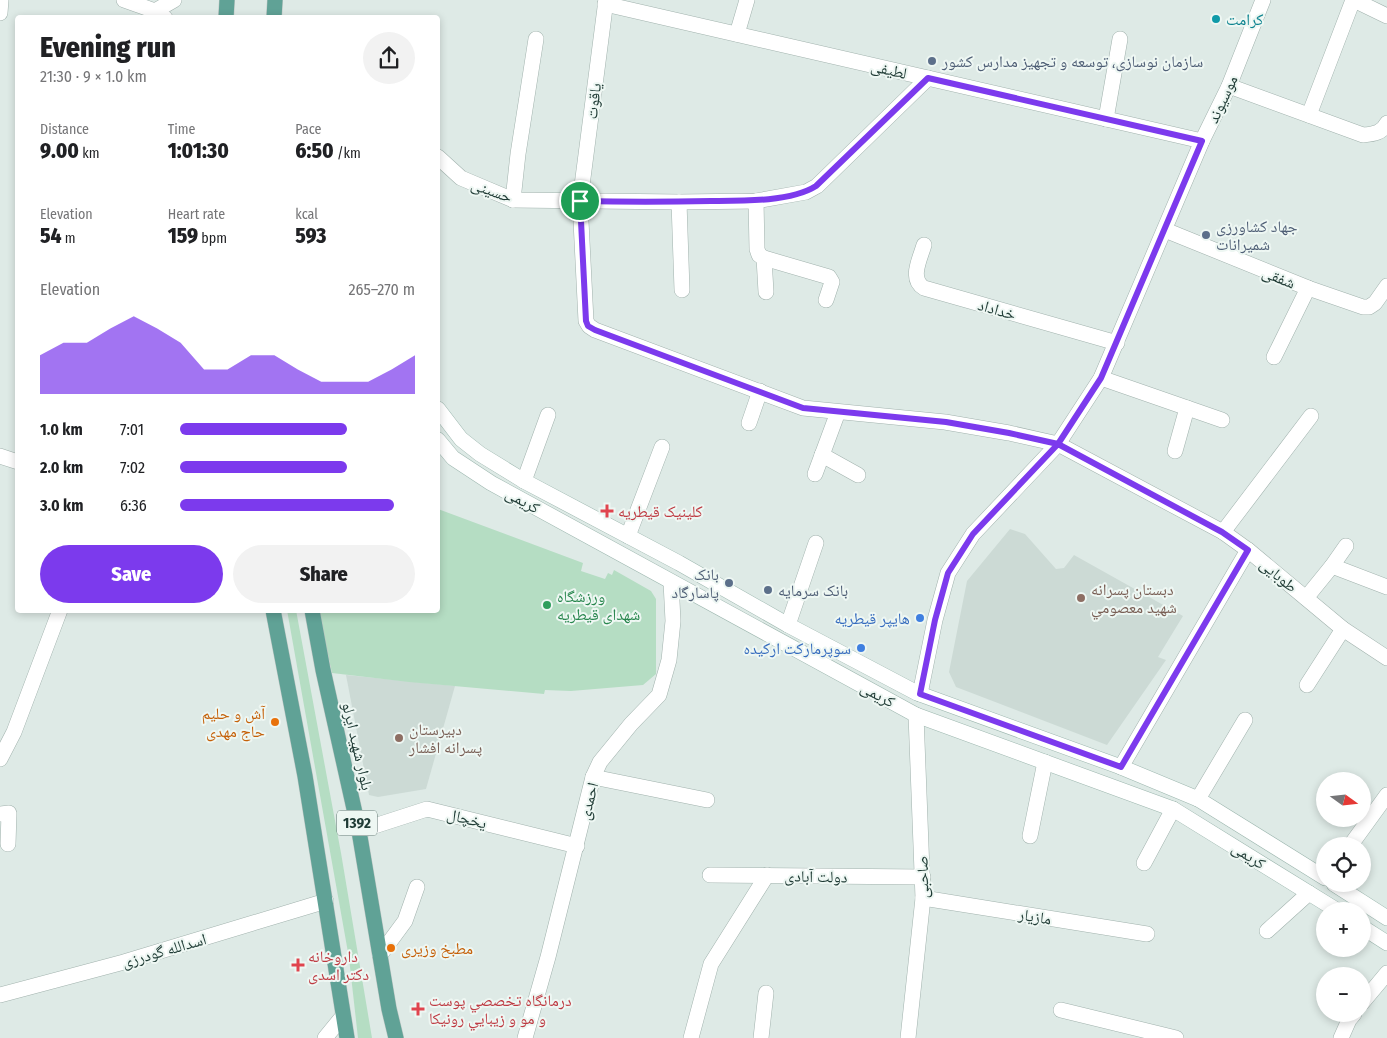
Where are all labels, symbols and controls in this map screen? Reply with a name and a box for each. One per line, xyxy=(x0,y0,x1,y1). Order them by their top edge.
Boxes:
place label: کرامت xyxy=(1226,10,1264,29)
marker: کرامت xyxy=(1210,13,1222,25)
text: Evening run xyxy=(40,31,176,64)
button: share xyxy=(363,32,415,84)
place label: سازمان نوسازی، توسعه و تجهیز مدارس کشور xyxy=(941,52,1203,72)
marker: سازمان نوسازی، توسعه و تجهیز مدارس کشور xyxy=(926,55,938,67)
street label: لطیفی xyxy=(869,56,909,84)
text: 21:30 · 9 × 1.0 km xyxy=(40,67,147,86)
street label: موسیوند xyxy=(1203,72,1242,126)
street label: یاقوت xyxy=(582,82,605,120)
text: Distance xyxy=(40,121,89,138)
text: Time xyxy=(168,121,195,138)
text: Pace xyxy=(295,121,321,138)
text: 9.00 xyxy=(40,138,79,164)
text: 1:01:30 xyxy=(168,138,229,164)
text: 6:50 xyxy=(295,138,334,164)
text: km xyxy=(79,145,100,162)
text: /km xyxy=(334,145,361,162)
street label: حسینی xyxy=(468,174,515,208)
pin xyxy=(559,180,601,222)
icon: arrive xyxy=(566,187,594,215)
text: Elevation xyxy=(40,206,93,223)
text: Heart rate xyxy=(168,206,225,223)
text: kcal xyxy=(295,206,318,223)
place label: جهاد کشاورزی شمیرانات xyxy=(1216,217,1298,254)
text: 54 xyxy=(40,223,62,249)
text: 159 xyxy=(168,223,198,249)
text: 593 xyxy=(295,223,326,249)
marker: جهاد کشاورزی شمیرانات xyxy=(1200,229,1212,241)
text: m xyxy=(62,230,76,247)
text: bpm xyxy=(198,230,227,247)
street label: شفقی xyxy=(1259,262,1298,294)
text: Elevation xyxy=(40,280,100,299)
text: 265–270 m xyxy=(349,280,415,299)
street label: خداداد xyxy=(976,295,1018,324)
text: 1.0 km xyxy=(40,420,83,439)
text: 7:01 xyxy=(120,420,144,439)
text: 2.0 km xyxy=(40,458,83,477)
text: 7:02 xyxy=(120,458,145,477)
street label: کریمی xyxy=(502,483,544,519)
text: 3.0 km xyxy=(40,496,83,515)
text: 6:36 xyxy=(120,496,147,515)
place label: کلینیک قیطریه xyxy=(618,502,703,521)
marker: کلینیک قیطریه xyxy=(600,504,614,518)
button: Save xyxy=(40,545,223,603)
button: Share xyxy=(233,545,415,603)
street label: طوبایی xyxy=(1255,554,1301,597)
place label: بانک پاسارگاد xyxy=(671,565,719,602)
marker: بانک پاسارگاد xyxy=(723,577,735,589)
place label: دبستان پسرانه شهيد معصومي xyxy=(1091,580,1177,620)
place label: بانک سرمایه xyxy=(778,581,848,600)
marker: بانک سرمایه xyxy=(762,584,774,596)
place label: ورزشگاه شهدای قیطریه xyxy=(557,587,640,625)
marker: دبستان پسرانه شهيد معصومي xyxy=(1075,592,1087,604)
marker: ورزشگاه شهدای قیطریه xyxy=(541,599,553,611)
place label: هایپر قیطریه xyxy=(835,609,910,628)
marker: هایپر قیطریه xyxy=(914,612,926,624)
place label: سوپرمارکت ارکیده xyxy=(744,639,851,658)
marker: سوپرمارکت ارکیده xyxy=(855,642,867,654)
street label: کریمی xyxy=(857,678,899,712)
street label: بلوار شهید ایرلو xyxy=(338,700,377,792)
place label: آش و حلیم حاج مهدی xyxy=(202,704,266,742)
marker: آش و حلیم حاج مهدی xyxy=(269,716,281,728)
place label: دبیرستان پسرانه افشار xyxy=(408,720,482,757)
marker: دبیرستان پسرانه افشار xyxy=(393,732,405,744)
north arrow xyxy=(1316,772,1371,828)
map controls xyxy=(1316,772,1371,1022)
street label: احمدی xyxy=(575,780,603,822)
street label: یخچال xyxy=(445,804,489,834)
road number: 1392 xyxy=(337,810,377,836)
button: locate xyxy=(1316,837,1371,892)
street label: کریمی xyxy=(1228,838,1269,874)
street label: صاحبی xyxy=(913,856,933,898)
street label: دولت آبادی xyxy=(784,866,848,888)
button: + xyxy=(1316,902,1371,957)
street label: مازیار xyxy=(1016,904,1053,928)
street label: اسدالله گودرزی xyxy=(120,929,209,973)
place label: مطبخ وزیری xyxy=(401,939,473,959)
marker: مطبخ وزیری xyxy=(385,942,397,954)
place label: داروخانه دکتر اسدی xyxy=(308,947,369,985)
marker: داروخانه دکتر اسدی xyxy=(292,959,304,971)
button: − xyxy=(1316,967,1371,1022)
place label: درمانگاه تخصصي پوست و مو و زيبايي رونيكا xyxy=(429,991,572,1031)
marker: درمانگاه تخصصي پوست و مو و زيبايي رونيكا xyxy=(411,1002,425,1016)

